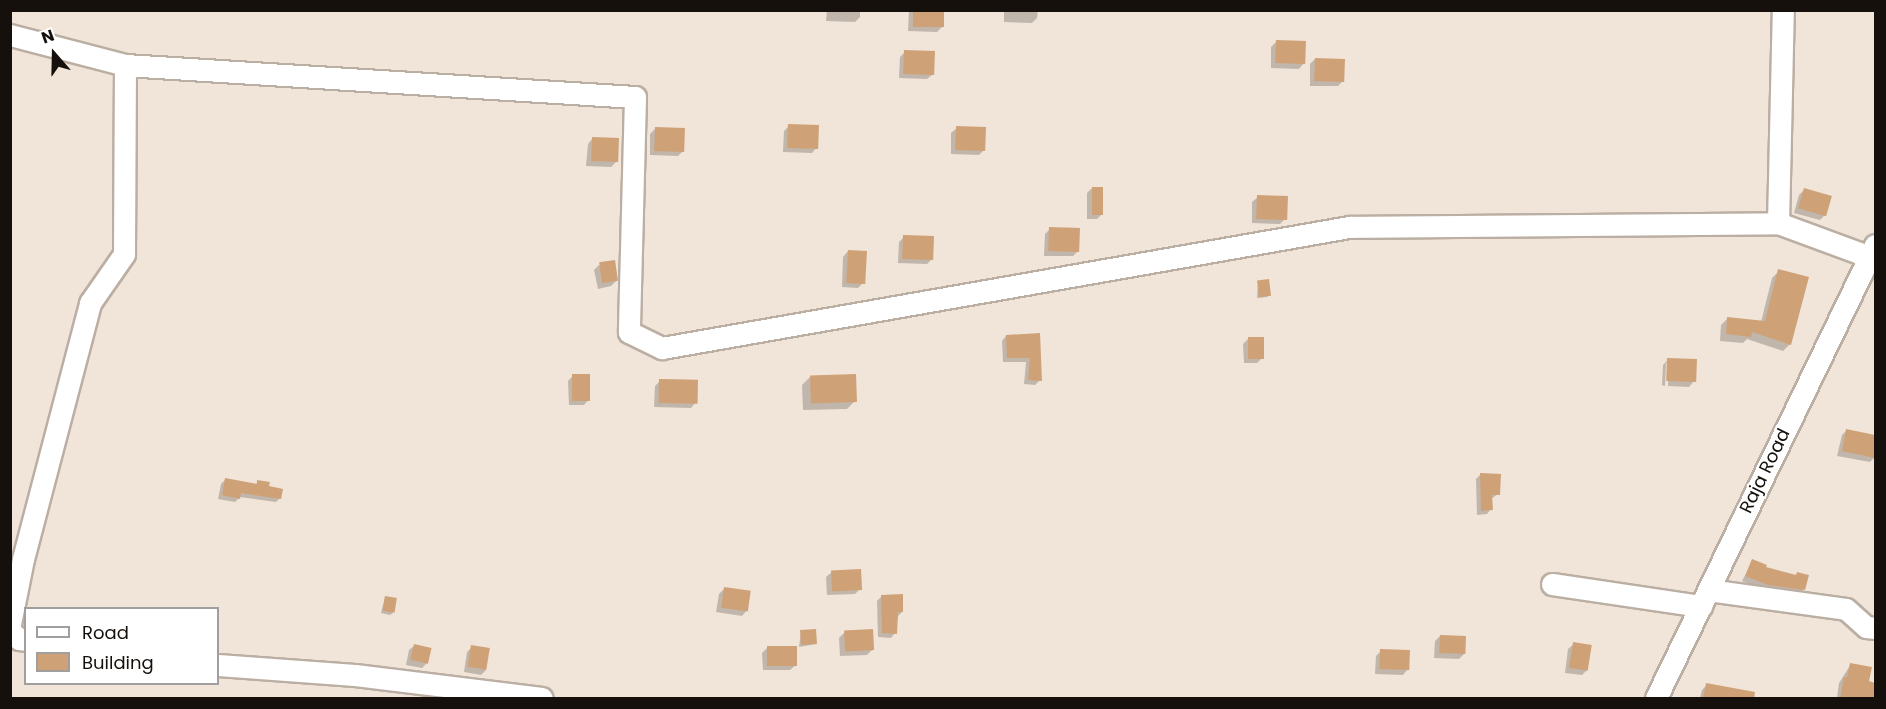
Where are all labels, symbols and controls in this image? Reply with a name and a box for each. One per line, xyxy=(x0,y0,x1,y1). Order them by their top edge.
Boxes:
north arrow xyxy=(24,24,84,84)
text: N xyxy=(38,24,57,49)
street label: Raja Road xyxy=(1735,425,1795,517)
legend xyxy=(24,607,219,685)
text: Road xyxy=(82,620,129,645)
text: Building xyxy=(82,650,154,675)

